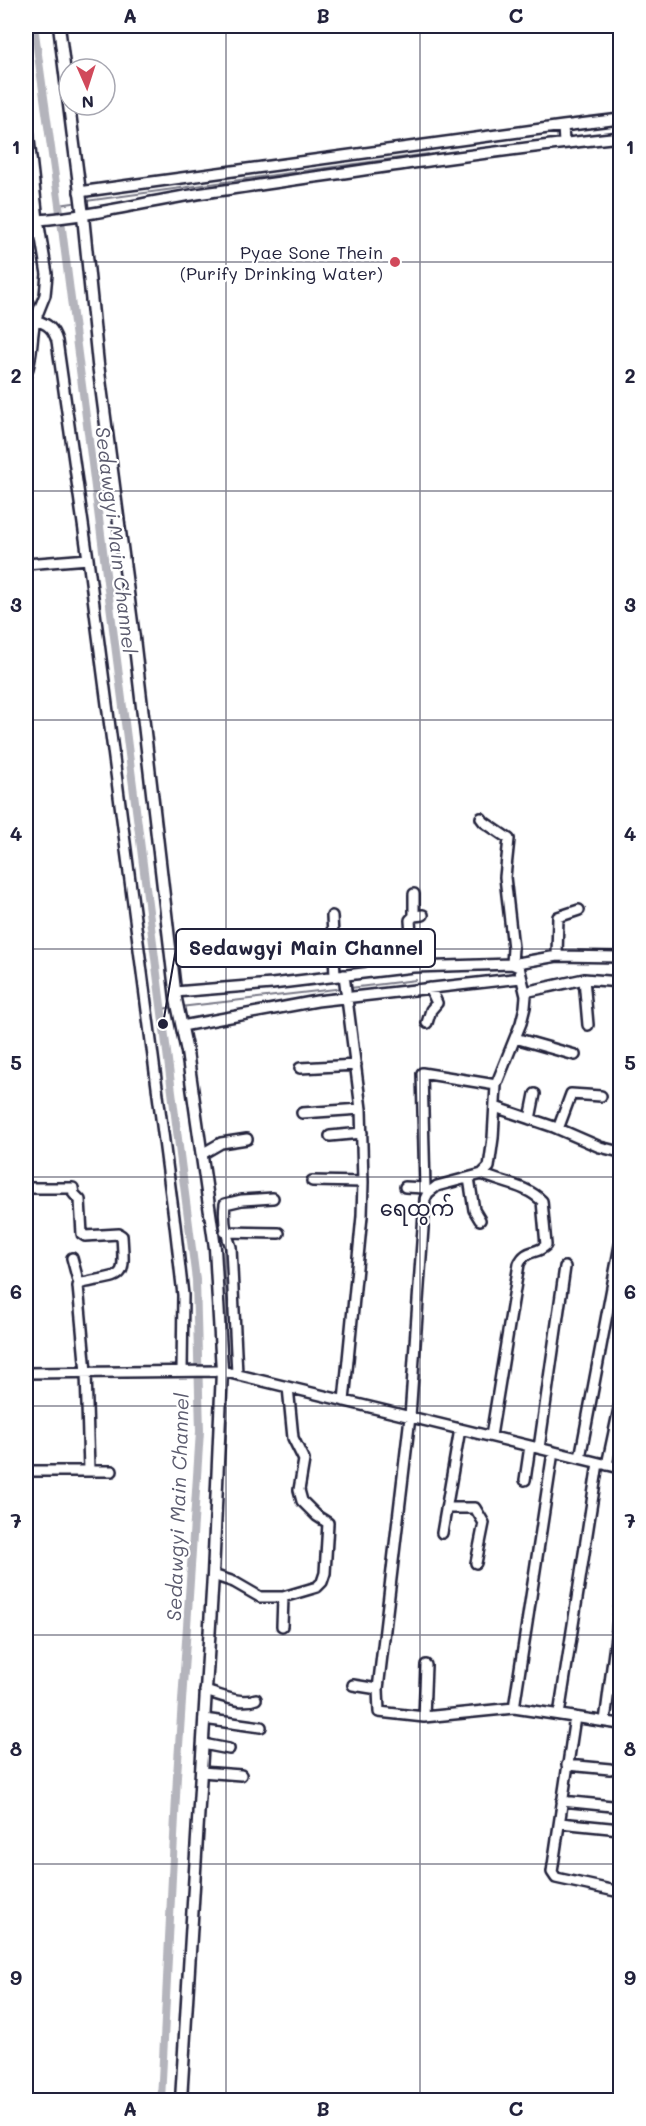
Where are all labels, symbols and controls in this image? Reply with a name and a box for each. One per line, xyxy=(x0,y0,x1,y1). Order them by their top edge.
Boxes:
text: A xyxy=(123,2,137,28)
text: B xyxy=(316,2,330,28)
text: C xyxy=(509,2,524,28)
north arrow xyxy=(57,57,117,117)
text: N xyxy=(81,92,94,113)
text: 1 xyxy=(12,133,20,159)
text: 1 xyxy=(626,133,634,159)
place label: Pyae Sone Thein (Purify Drinking Water) xyxy=(180,240,383,285)
marker: Pyae Sone Thein (Purify Drinking Water) xyxy=(388,255,402,269)
text: 2 xyxy=(10,362,22,388)
text: 2 xyxy=(624,362,636,388)
water label: Sedawgyi Main Channel xyxy=(90,425,144,655)
text: 3 xyxy=(10,591,22,617)
text: 3 xyxy=(624,591,636,617)
text: 4 xyxy=(10,820,23,846)
text: 4 xyxy=(624,820,637,846)
callout: Sedawgyi Main Channel xyxy=(176,929,435,967)
text: Sedawgyi Main Channel xyxy=(189,934,423,960)
text: 5 xyxy=(10,1049,22,1075)
text: 5 xyxy=(624,1049,636,1075)
district label: ရေထွက် xyxy=(380,1193,454,1226)
text: 6 xyxy=(10,1278,22,1304)
text: 6 xyxy=(624,1278,636,1304)
water label: Sedawgyi Main Channel xyxy=(160,1392,194,1622)
text: 7 xyxy=(10,1507,22,1533)
text: 7 xyxy=(624,1507,636,1533)
text: 8 xyxy=(10,1735,22,1761)
text: 8 xyxy=(624,1735,636,1761)
text: 9 xyxy=(10,1964,22,1990)
text: 9 xyxy=(624,1964,636,1990)
text: A xyxy=(123,2095,137,2121)
text: B xyxy=(316,2095,330,2121)
text: C xyxy=(509,2095,524,2121)

